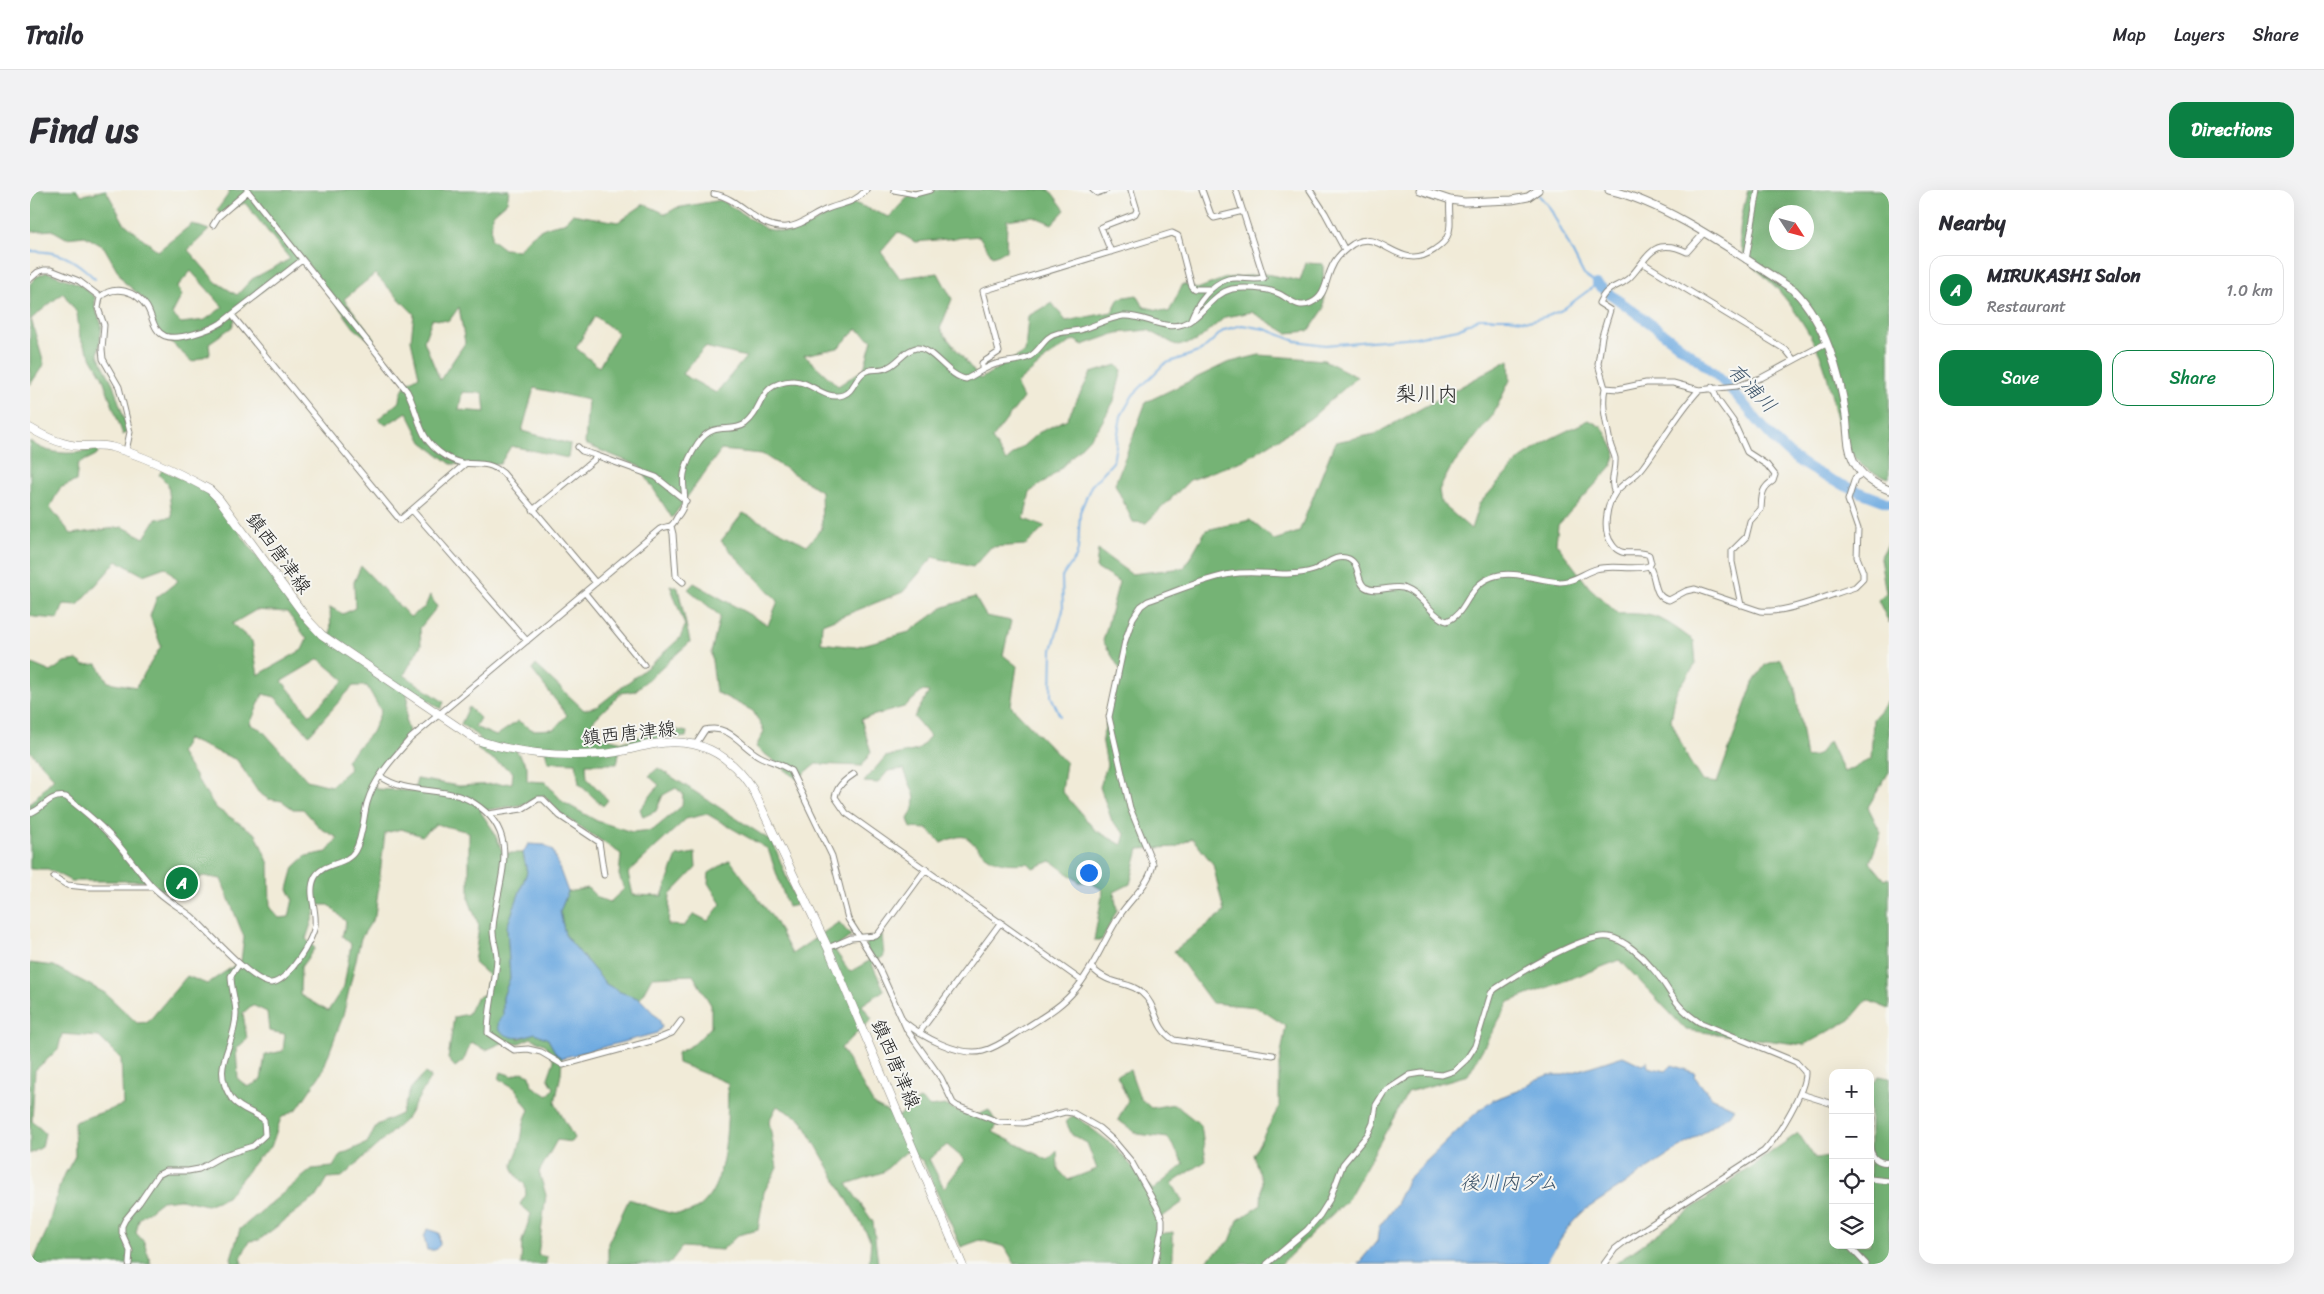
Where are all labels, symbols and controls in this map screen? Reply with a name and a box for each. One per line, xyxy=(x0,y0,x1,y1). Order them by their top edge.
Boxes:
text: Trailo xyxy=(25,14,83,56)
text: Map xyxy=(2113,19,2146,51)
text: Layers xyxy=(2174,19,2225,51)
text: Share xyxy=(2253,19,2299,51)
text: Find us xyxy=(30,99,138,161)
button: Directions xyxy=(2169,102,2294,158)
text: Nearby xyxy=(1939,204,2005,242)
north arrow xyxy=(1769,205,1814,250)
text: MIRUKASHI Salon xyxy=(1987,259,2141,292)
text: A xyxy=(1951,276,1961,305)
text: 1.0 km xyxy=(2226,276,2273,305)
text: Restaurant xyxy=(1987,292,2066,321)
button: Save xyxy=(1939,350,2102,406)
button: Share xyxy=(2112,350,2274,406)
water label: 有浦川 xyxy=(1719,354,1785,422)
district label: 梨川内 xyxy=(1396,375,1459,413)
street label: 鎮西唐津線 xyxy=(238,505,320,601)
street label: 鎮西唐津線 xyxy=(580,712,678,754)
your location xyxy=(1076,860,1102,886)
pin: A xyxy=(166,864,198,902)
street label: 鎮西唐津線 xyxy=(862,1014,930,1114)
map controls xyxy=(1829,1069,1874,1249)
button: + xyxy=(1829,1069,1874,1114)
button: − xyxy=(1829,1114,1874,1159)
button: locate xyxy=(1829,1159,1874,1204)
water label: 後川内ダム xyxy=(1460,1165,1558,1200)
button: layers xyxy=(1829,1204,1874,1249)

